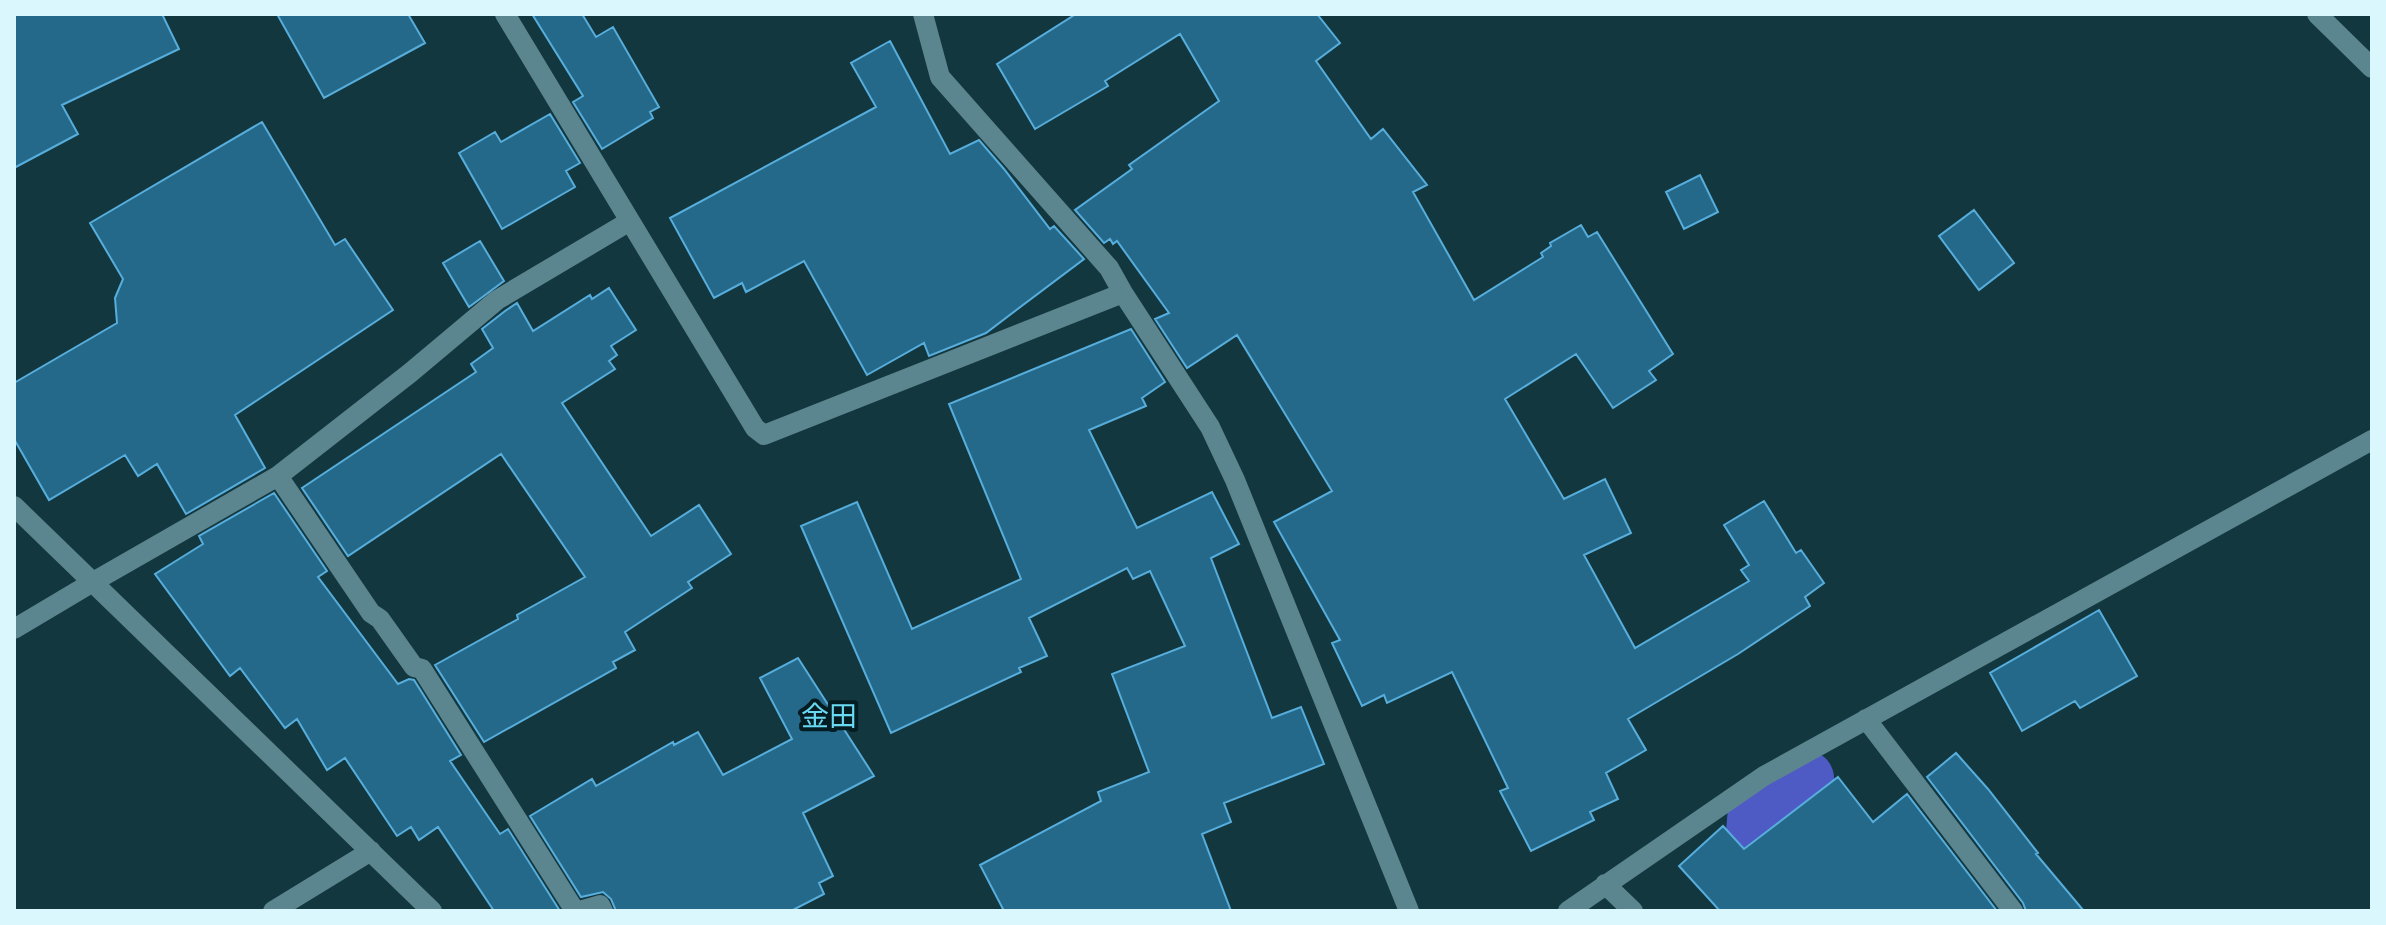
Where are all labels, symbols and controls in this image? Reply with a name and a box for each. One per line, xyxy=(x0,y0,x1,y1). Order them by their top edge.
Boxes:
district label: 金田 xyxy=(801,700,857,733)

